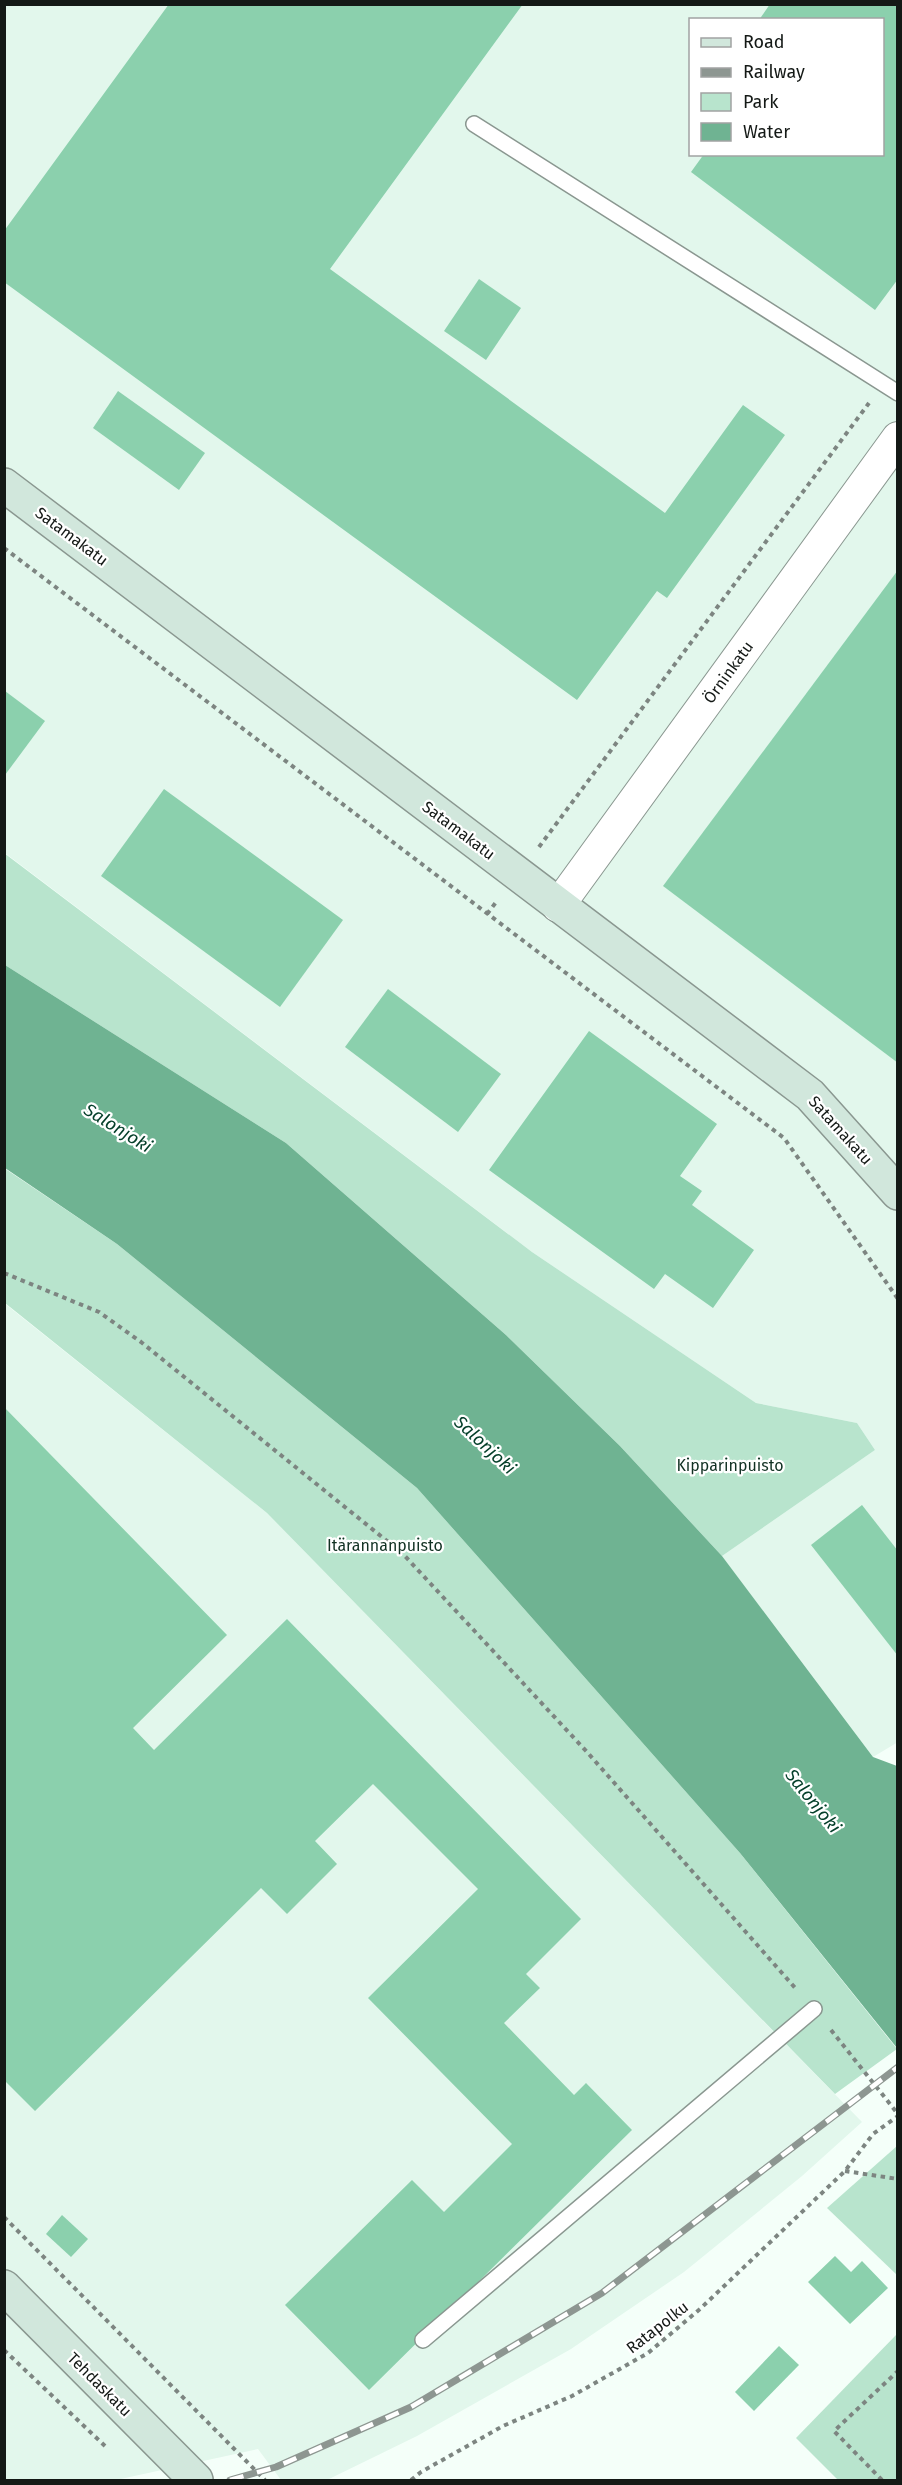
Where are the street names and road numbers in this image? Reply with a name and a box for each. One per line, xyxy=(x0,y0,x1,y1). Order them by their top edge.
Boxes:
street label: Satamakatu xyxy=(32,503,112,570)
street label: Örninkatu xyxy=(699,637,757,707)
street label: Satamakatu xyxy=(419,797,499,864)
street label: Satamakatu xyxy=(805,1092,876,1169)
street label: Ratapolku xyxy=(622,2297,692,2358)
street label: Tehdaskatu xyxy=(64,2348,136,2420)

